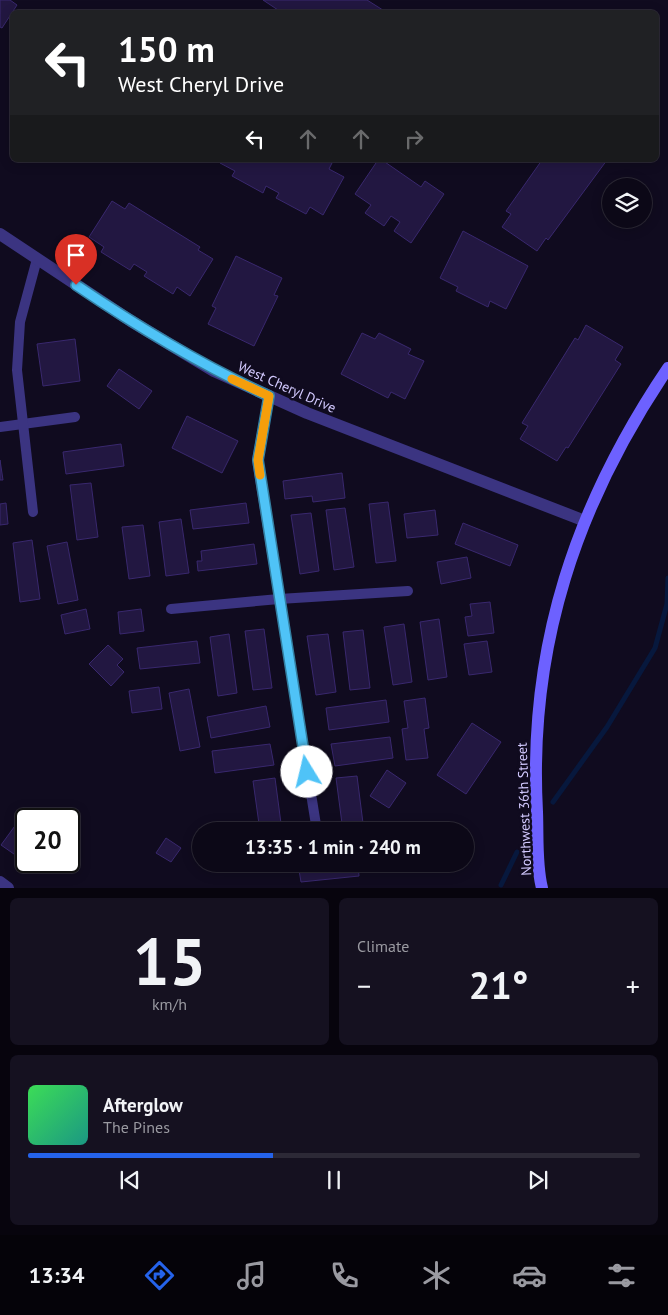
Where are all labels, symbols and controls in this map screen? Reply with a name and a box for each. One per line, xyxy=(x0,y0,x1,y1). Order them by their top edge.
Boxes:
text: 150 m xyxy=(118,26,215,72)
icon: left xyxy=(35,30,100,95)
text: West Cheryl Drive xyxy=(118,70,284,98)
icon: left xyxy=(241,125,269,153)
icon: ahead xyxy=(294,125,322,153)
icon: ahead xyxy=(347,125,375,153)
icon: right xyxy=(400,125,428,153)
map controls xyxy=(602,178,652,228)
button: layers xyxy=(602,178,652,228)
pin xyxy=(55,234,97,285)
icon: arrive xyxy=(62,241,90,269)
street label: West Cheryl Drive xyxy=(235,357,339,417)
street label: Northwest 36th Street xyxy=(513,742,535,876)
position arrow xyxy=(280,745,332,797)
speed limit sign: 20 xyxy=(15,808,80,873)
text: 13:35 · 1 min · 240 m xyxy=(245,835,421,859)
text: 15 xyxy=(133,919,206,1003)
text: Climate xyxy=(357,936,409,956)
text: 21° xyxy=(469,960,528,1009)
text: − xyxy=(357,967,371,1004)
text: + xyxy=(626,967,640,1004)
text: km/h xyxy=(152,994,187,1014)
text: Afterglow xyxy=(103,1093,183,1117)
text: The Pines xyxy=(103,1117,170,1137)
icon: previous xyxy=(116,1166,144,1194)
icon: pause xyxy=(320,1166,348,1194)
icon: next xyxy=(524,1166,552,1194)
icon: directions xyxy=(142,1258,177,1293)
icon: music xyxy=(234,1258,269,1293)
icon: phone xyxy=(327,1258,362,1293)
icon: climate xyxy=(419,1258,454,1293)
icon: car xyxy=(512,1258,547,1293)
icon: filters xyxy=(604,1258,639,1293)
text: 13:34 xyxy=(29,1261,85,1289)

